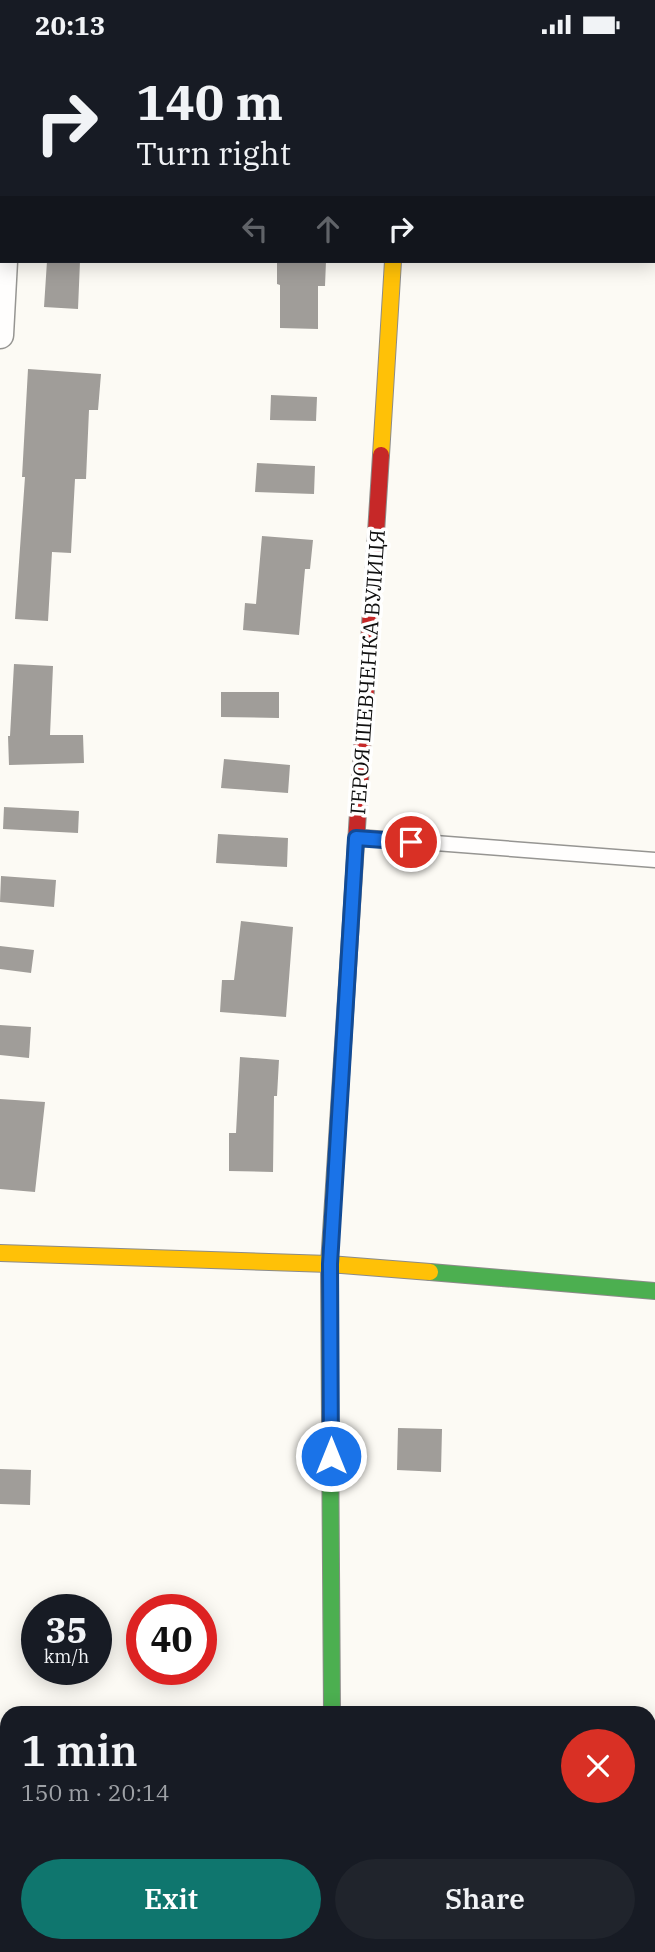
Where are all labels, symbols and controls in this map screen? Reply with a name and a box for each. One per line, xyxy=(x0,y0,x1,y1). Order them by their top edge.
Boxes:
text: 20:13 xyxy=(35,8,105,42)
text: 140 m xyxy=(136,70,283,133)
icon: right xyxy=(21,77,112,168)
text: Turn right xyxy=(136,132,291,174)
icon: left xyxy=(236,210,274,248)
icon: ahead xyxy=(309,210,347,248)
icon: right xyxy=(382,210,420,248)
street label: ГЕРОЯ ШЕВЧЕНКА ВУЛИЦЯ xyxy=(343,528,391,816)
pin xyxy=(381,812,441,872)
icon: arrive xyxy=(392,823,430,861)
position arrow xyxy=(294,1419,368,1493)
speed limit sign: 40 xyxy=(126,1594,217,1685)
text: 35 xyxy=(45,1607,88,1653)
text: km/h xyxy=(44,1645,89,1668)
text: 1 min xyxy=(21,1723,138,1778)
button: close xyxy=(561,1729,635,1803)
text: 150 m · 20:14 xyxy=(21,1777,170,1807)
button: Exit xyxy=(21,1859,321,1939)
button: Share xyxy=(335,1859,635,1939)

